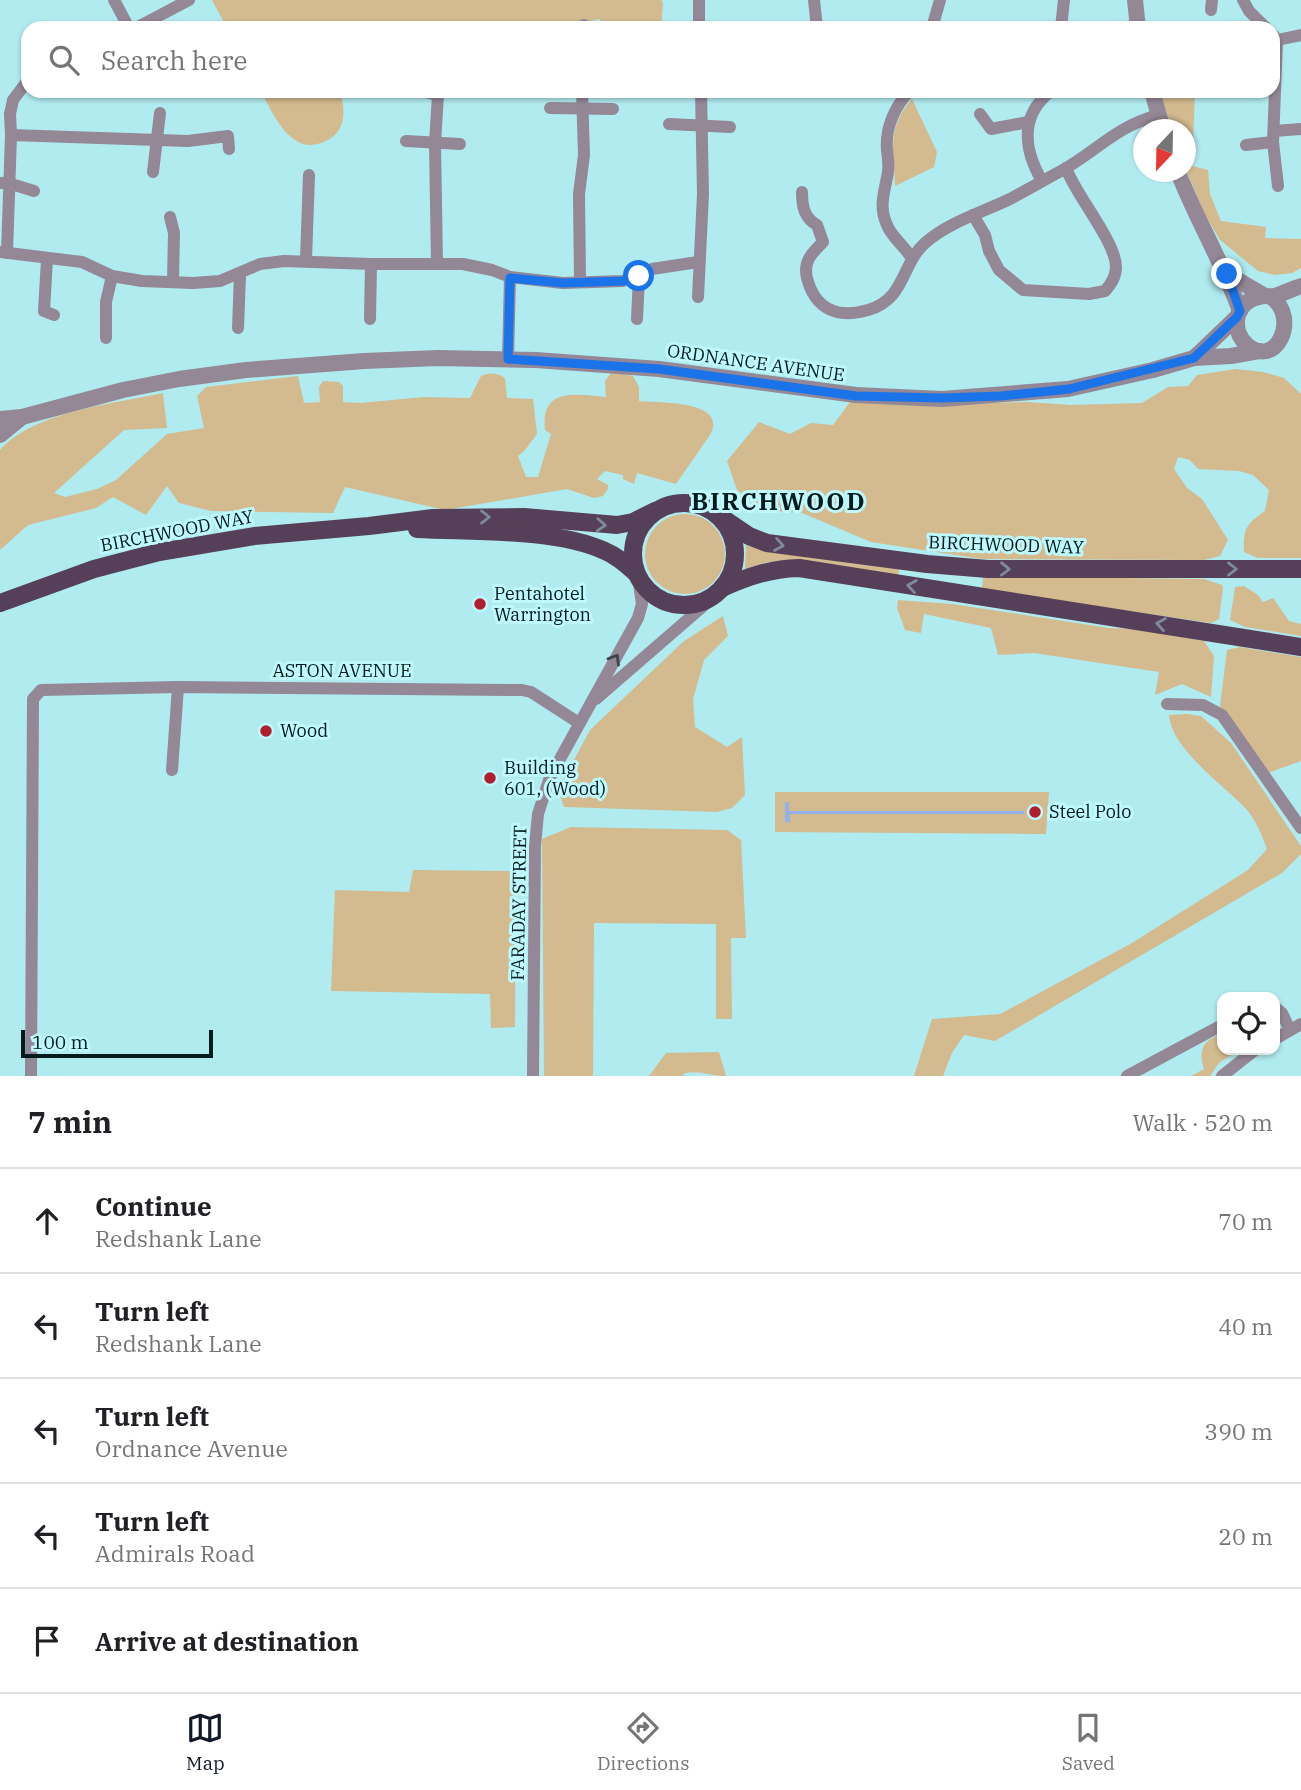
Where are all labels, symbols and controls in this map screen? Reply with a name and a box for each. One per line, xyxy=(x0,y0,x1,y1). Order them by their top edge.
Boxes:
search box xyxy=(21,21,1280,98)
icon: search xyxy=(45,41,83,79)
text: Search here xyxy=(101,43,247,77)
north arrow xyxy=(1133,119,1196,182)
route end xyxy=(1211,258,1242,289)
route start xyxy=(623,260,654,291)
street label: ORDNANCE AVENUE xyxy=(666,339,846,386)
district label: BIRCHWOOD xyxy=(691,485,867,517)
street label: BIRCHWOOD WAY xyxy=(98,504,256,557)
one-way arrow xyxy=(481,509,491,525)
one-way arrow xyxy=(596,517,607,532)
street label: BIRCHWOOD WAY xyxy=(928,530,1085,559)
one-way arrow xyxy=(773,537,785,552)
one-way arrow xyxy=(1000,561,1011,577)
one-way arrow xyxy=(1228,561,1238,577)
one-way arrow xyxy=(906,579,918,594)
place label: Pentahotel Warrington xyxy=(494,582,591,626)
marker: Pentahotel Warrington xyxy=(472,596,488,612)
one-way arrow xyxy=(1155,617,1167,632)
one-way arrow xyxy=(606,654,619,667)
street label: ASTON AVENUE xyxy=(272,659,412,682)
place label: Wood xyxy=(280,719,328,742)
marker: Wood xyxy=(258,723,274,739)
place label: Building 601, (Wood) xyxy=(504,756,606,800)
marker: Building 601, (Wood) xyxy=(482,770,498,786)
place label: Steel Polo xyxy=(1049,800,1131,823)
marker: Steel Polo xyxy=(1027,804,1043,820)
street label: FARADAY STREET xyxy=(506,825,531,981)
map controls xyxy=(1217,992,1280,1055)
button: locate xyxy=(1217,992,1280,1055)
scale bar xyxy=(21,1027,214,1059)
text: 100 m xyxy=(32,1030,89,1054)
text: 7 min xyxy=(28,1102,112,1141)
text: Walk · 520 m xyxy=(1132,1107,1273,1137)
text: Continue xyxy=(95,1189,212,1223)
icon: ahead xyxy=(28,1202,66,1240)
text: 70 m xyxy=(1218,1206,1273,1236)
text: Redshank Lane xyxy=(95,1223,262,1253)
text: Turn left xyxy=(95,1294,209,1328)
icon: left xyxy=(28,1307,66,1345)
text: 40 m xyxy=(1218,1311,1273,1341)
text: Redshank Lane xyxy=(95,1328,262,1358)
text: Turn left xyxy=(95,1399,209,1433)
icon: left xyxy=(28,1412,66,1450)
text: 390 m xyxy=(1204,1416,1273,1446)
text: Ordnance Avenue xyxy=(95,1433,288,1463)
text: Turn left xyxy=(95,1504,209,1538)
icon: left xyxy=(28,1517,66,1555)
text: 20 m xyxy=(1218,1521,1273,1551)
text: Admirals Road xyxy=(95,1538,255,1568)
icon: arrive xyxy=(28,1622,66,1660)
text: Arrive at destination xyxy=(95,1624,359,1658)
tab: Map xyxy=(186,1709,225,1775)
tab: Directions xyxy=(597,1709,690,1775)
tab: Saved xyxy=(1062,1709,1115,1775)

